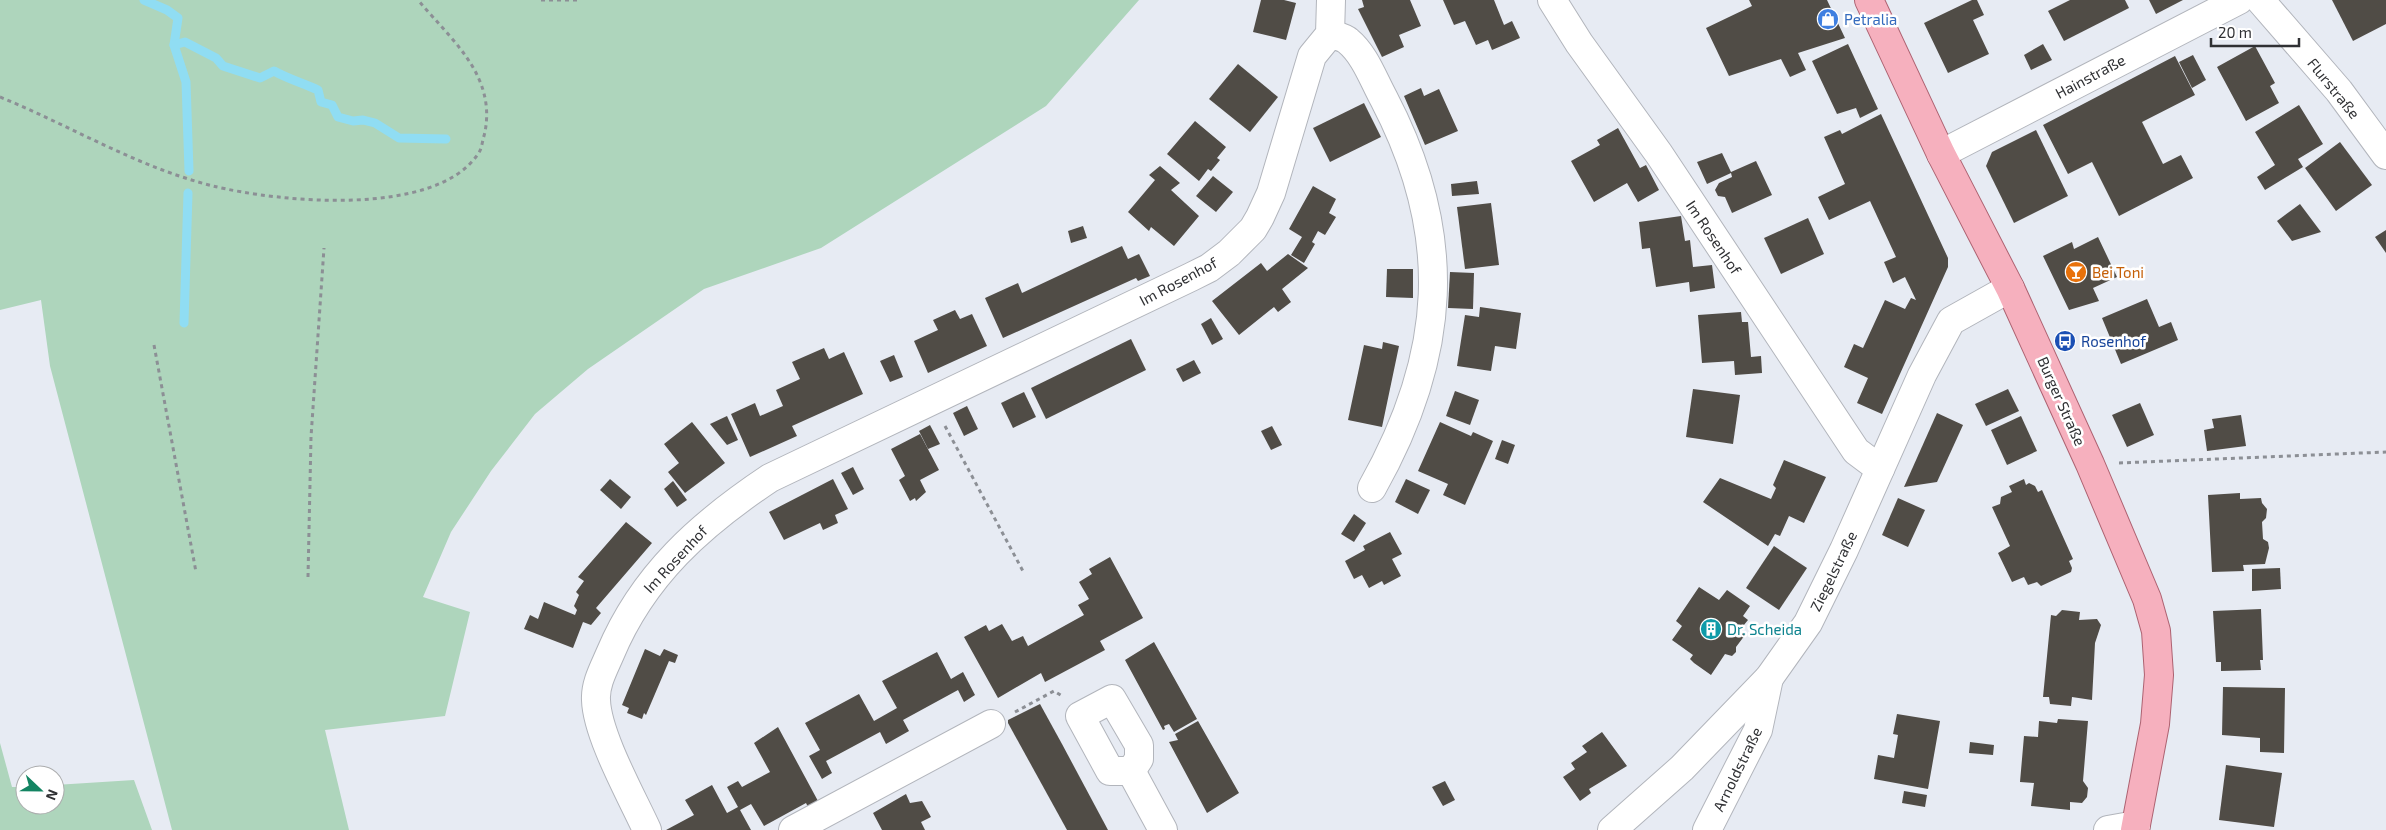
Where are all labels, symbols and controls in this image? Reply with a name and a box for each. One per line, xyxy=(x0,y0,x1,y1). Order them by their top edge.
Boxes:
shop icon: Petralia xyxy=(1816,7,1840,31)
place label: Petralia xyxy=(1844,10,1897,28)
scale bar xyxy=(2211,15,2298,47)
text: 20 m xyxy=(2218,23,2252,41)
street label: Hainstraße xyxy=(2052,50,2128,102)
street label: Flurstraße xyxy=(2304,54,2364,122)
street label: Im Rosenhof xyxy=(1683,197,1746,278)
street label: Im Rosenhof xyxy=(1136,253,1220,309)
bar icon: Bei Toni xyxy=(2064,260,2088,284)
place label: Bei Toni xyxy=(2092,263,2144,281)
bus stop icon: Rosenhof xyxy=(2053,329,2077,353)
place label: Rosenhof xyxy=(2081,332,2146,350)
street label: Burger Straße xyxy=(2034,354,2090,448)
street label: Im Rosenhof xyxy=(639,521,711,596)
street label: Ziegelstraße xyxy=(1806,528,1860,614)
building icon: Dr. Scheida xyxy=(1699,617,1723,641)
place label: Dr. Scheida xyxy=(1727,620,1802,638)
street label: Arnoldstraße xyxy=(1709,724,1765,814)
north arrow xyxy=(15,765,65,815)
text: N xyxy=(43,787,62,803)

